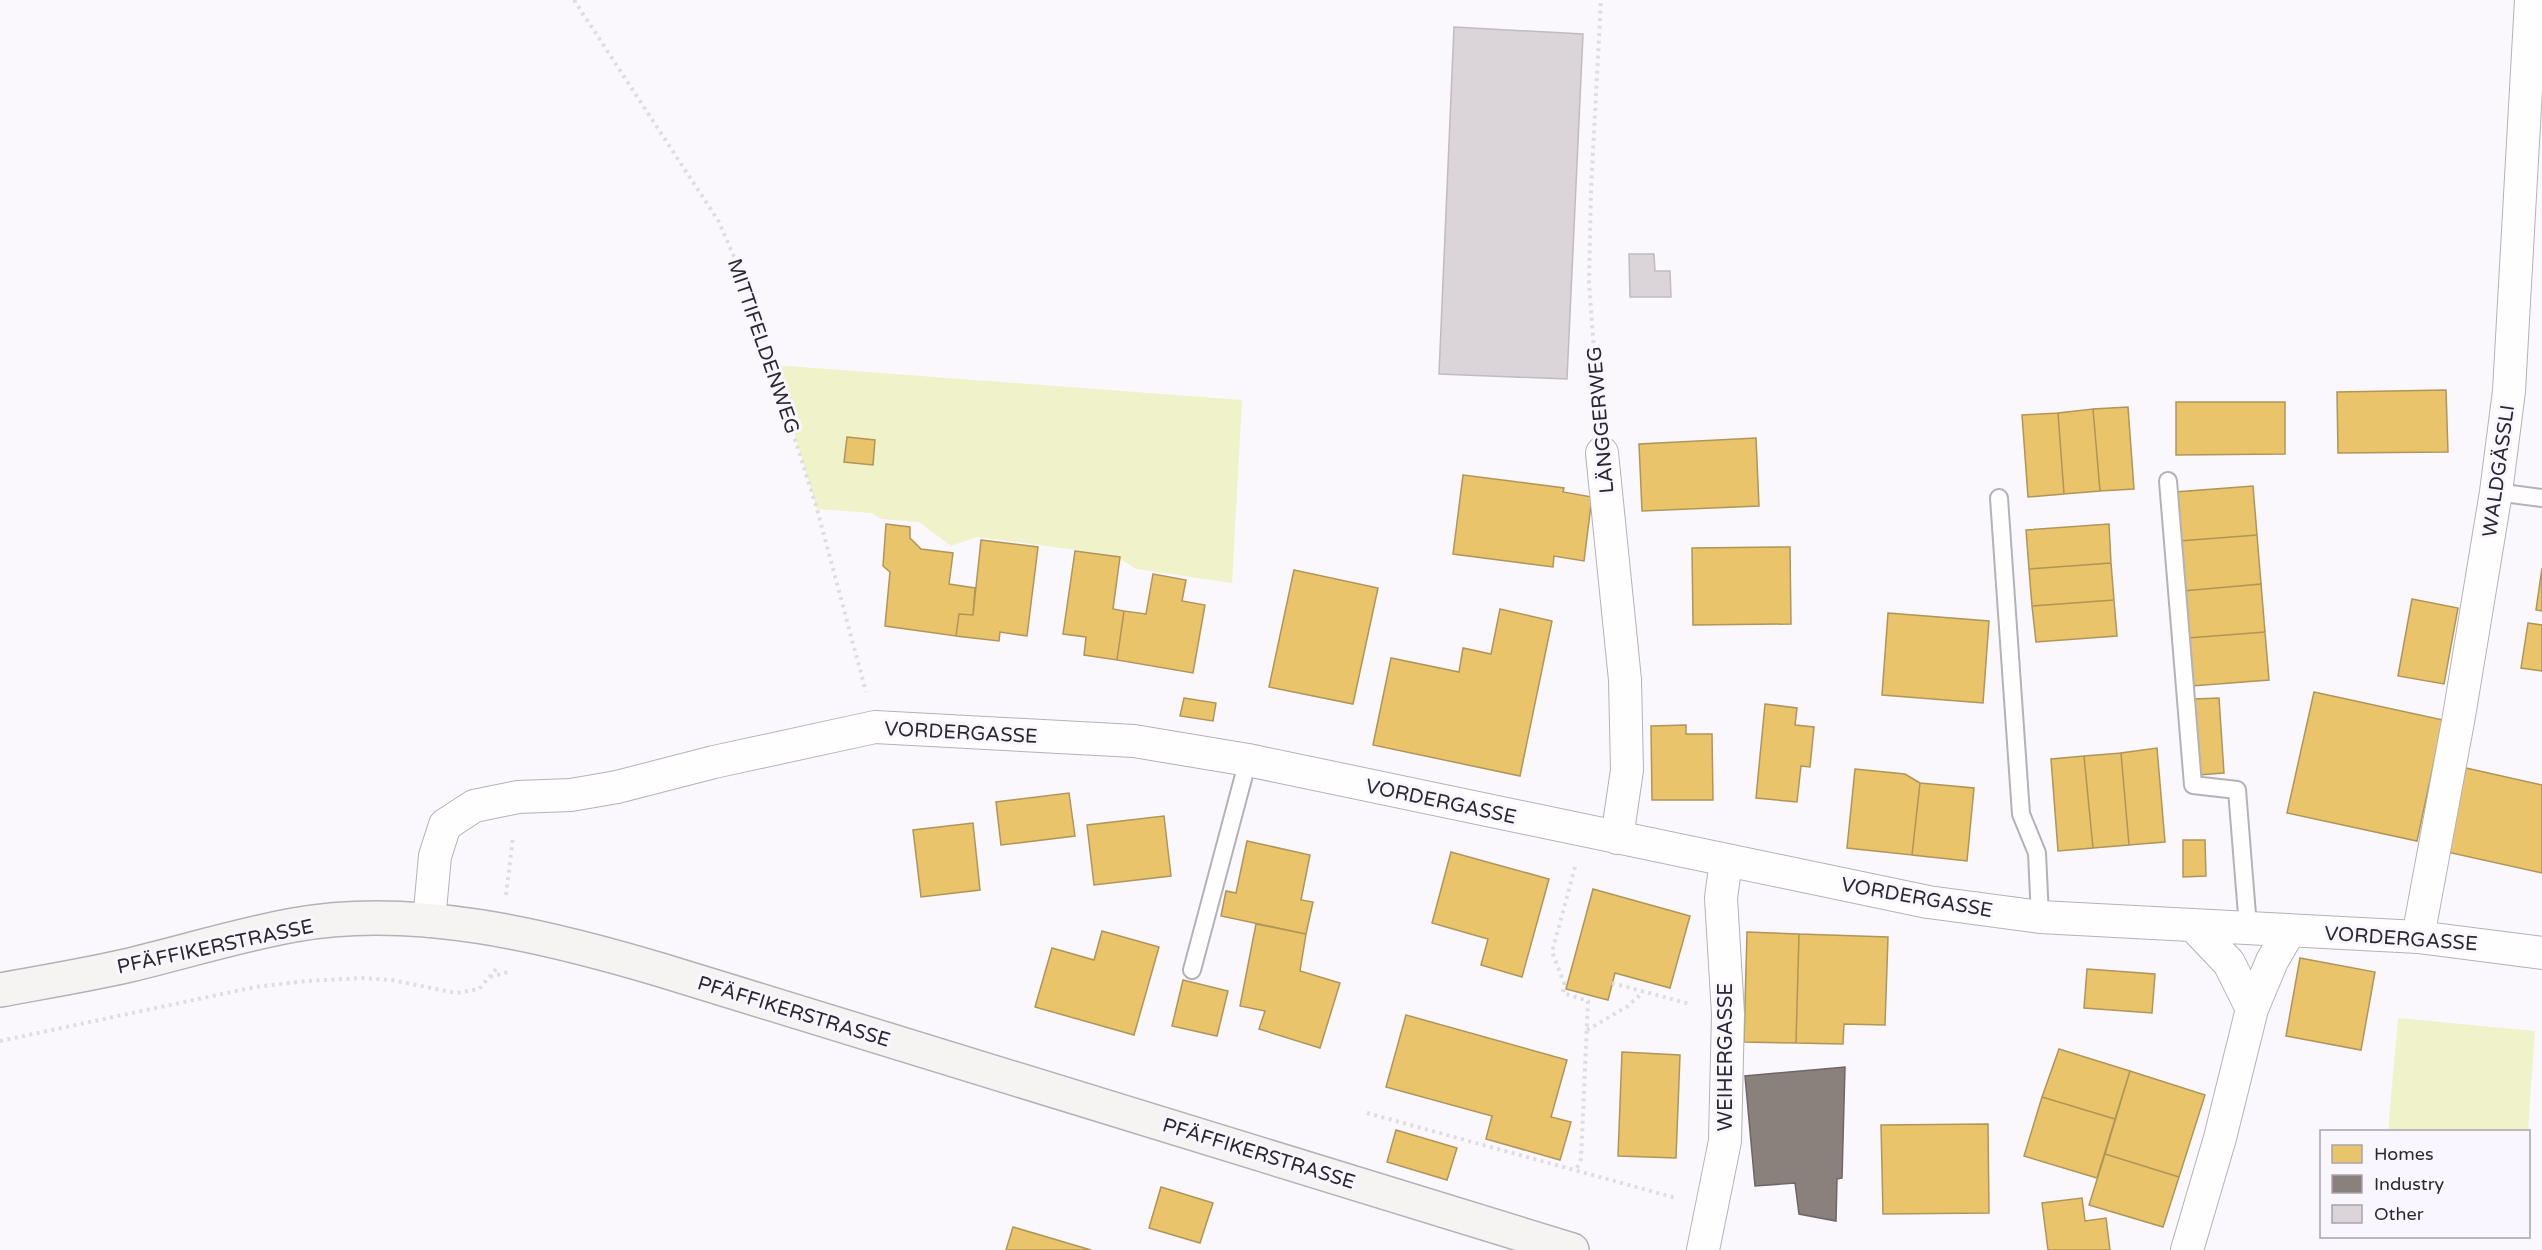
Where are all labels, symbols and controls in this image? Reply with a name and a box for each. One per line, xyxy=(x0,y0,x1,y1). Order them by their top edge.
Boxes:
street label: MITTIFELDENWEG xyxy=(722,256,804,437)
street label: LÄNGGERWEG xyxy=(1583,345,1619,494)
street label: WALDGÄSSLI xyxy=(2478,403,2520,539)
street label: VORDERGASSE xyxy=(884,717,1038,749)
street label: VORDERGASSE xyxy=(1363,774,1518,830)
street label: VORDERGASSE xyxy=(1839,873,1995,923)
street label: PFÄFFIKERSTRASSE xyxy=(115,914,316,980)
street label: VORDERGASSE xyxy=(2323,922,2478,956)
street label: PFÄFFIKERSTRASSE xyxy=(694,971,893,1053)
street label: WEIHERGASSE xyxy=(1714,983,1738,1131)
street label: PFÄFFIKERSTRASSE xyxy=(1159,1113,1358,1195)
legend xyxy=(2320,1130,2530,1238)
text: Homes xyxy=(2374,1143,2434,1165)
text: Industry xyxy=(2374,1173,2445,1195)
text: Other xyxy=(2374,1203,2424,1225)

